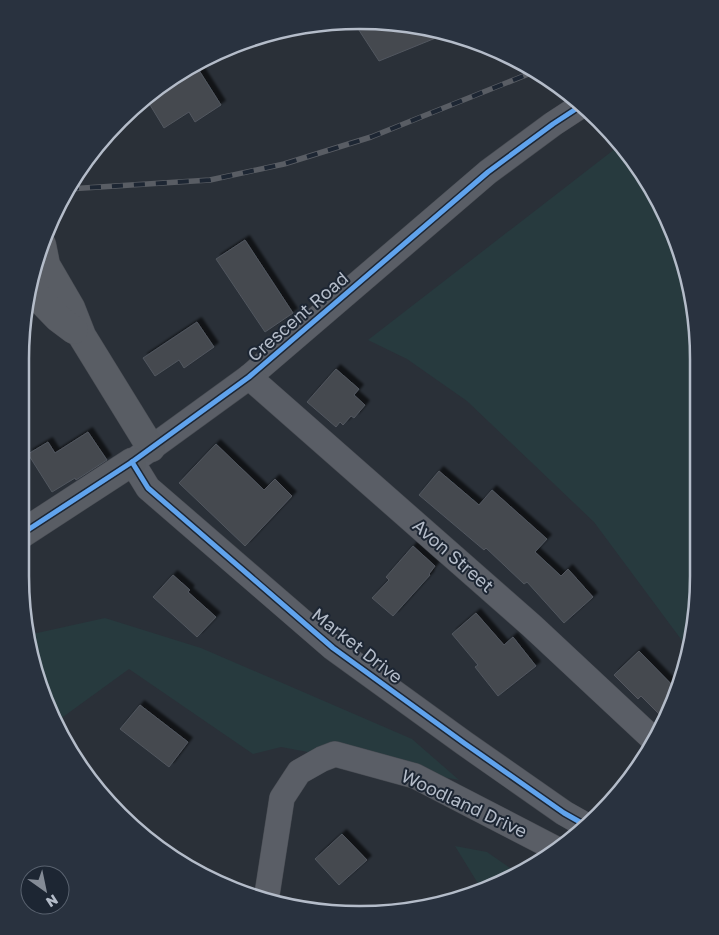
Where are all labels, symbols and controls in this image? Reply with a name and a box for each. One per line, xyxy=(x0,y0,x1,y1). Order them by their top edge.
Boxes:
street label: Crescent Road xyxy=(243,267,352,366)
street label: Avon Street xyxy=(409,514,499,596)
street label: Market Drive xyxy=(308,603,407,688)
street label: Woodland Drive xyxy=(398,764,531,842)
north arrow xyxy=(20,865,70,915)
text: N xyxy=(43,891,61,911)

